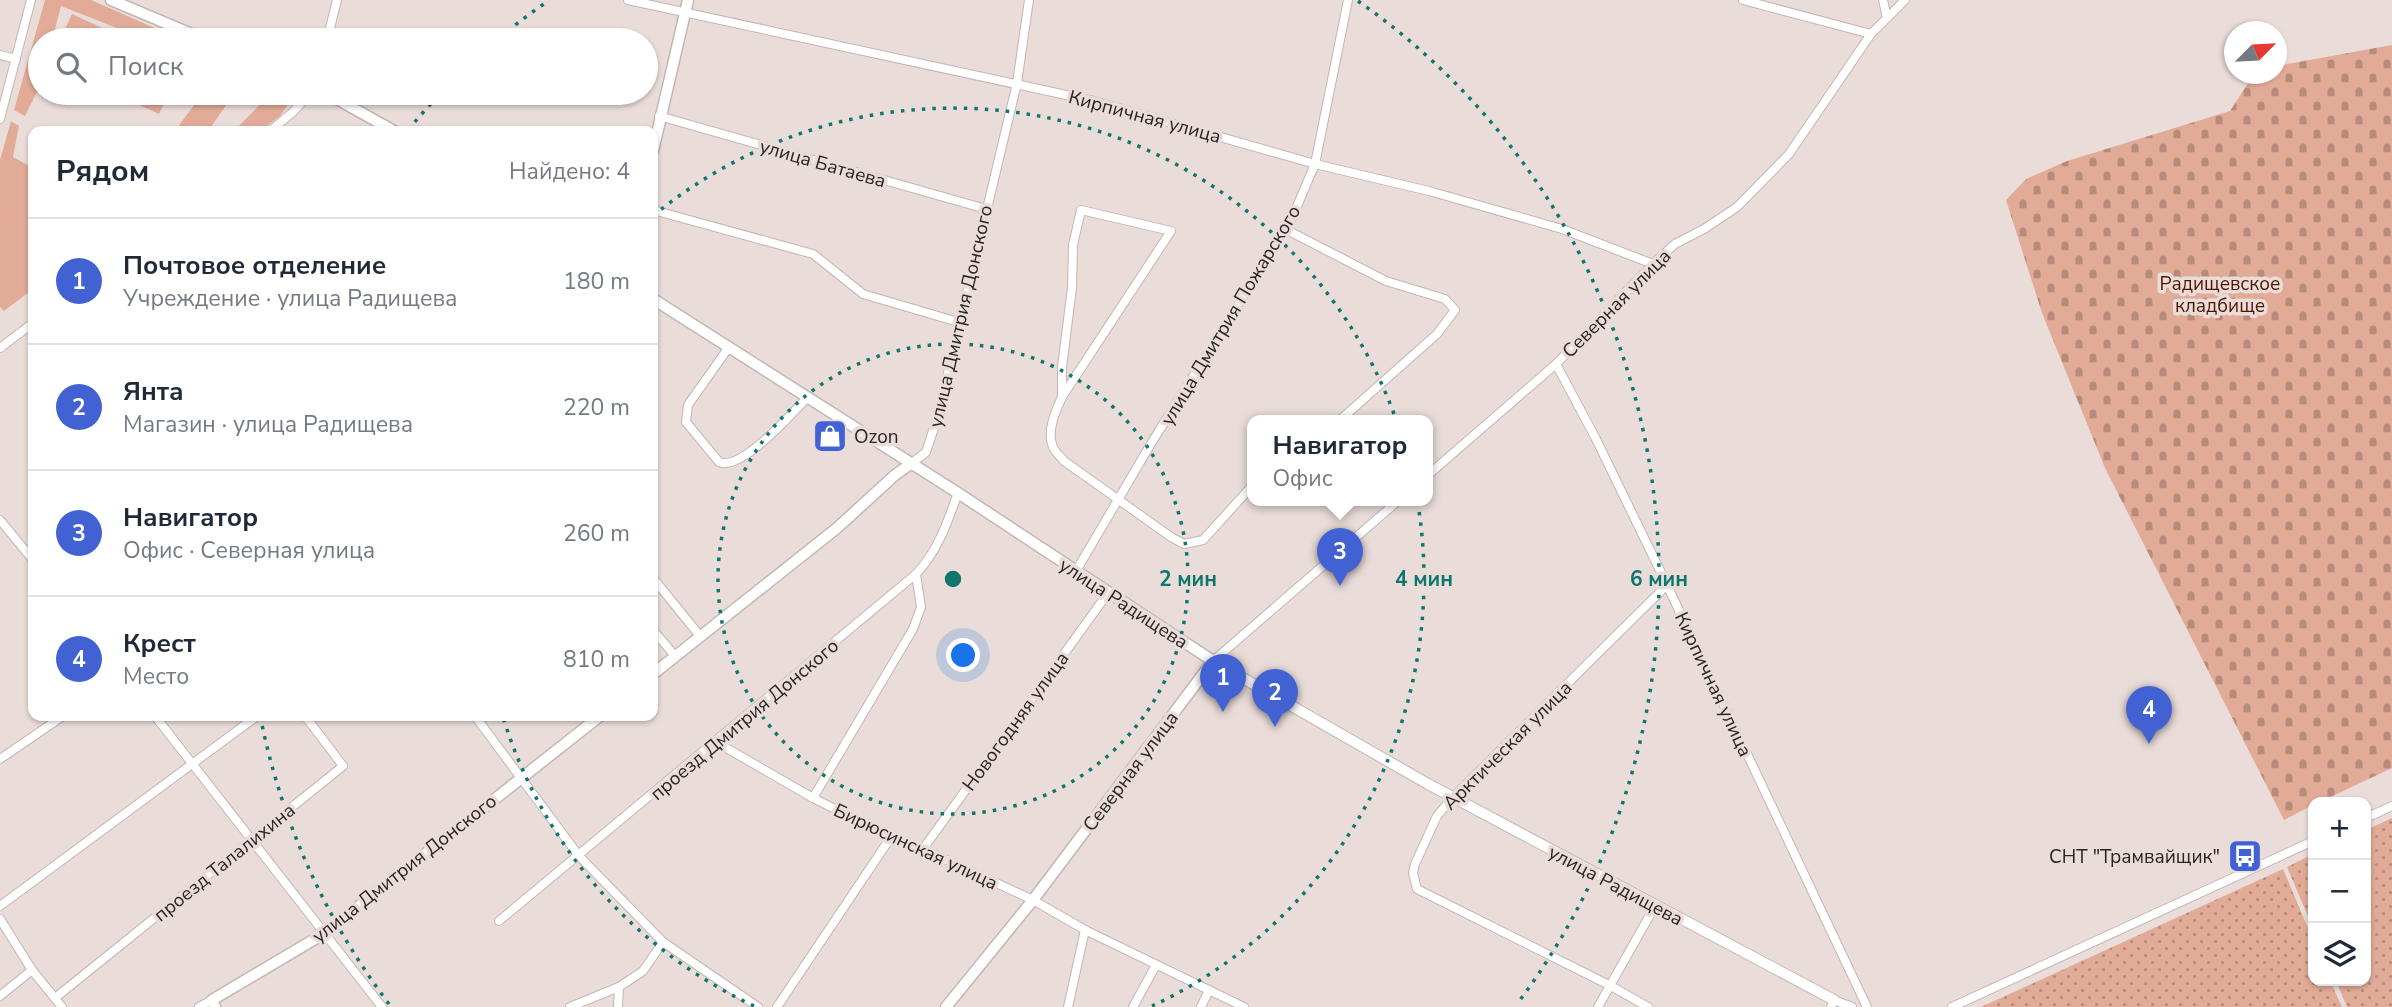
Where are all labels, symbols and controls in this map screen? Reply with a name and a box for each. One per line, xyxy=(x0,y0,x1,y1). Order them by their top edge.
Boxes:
north arrow xyxy=(2224,21,2287,84)
search box xyxy=(28,28,658,105)
icon: search xyxy=(52,48,90,86)
text: Поиск xyxy=(108,49,184,84)
street label: Кирпичная улица xyxy=(1066,84,1224,150)
street label: улица Батаева xyxy=(757,134,889,194)
text: Рядом xyxy=(56,151,149,192)
text: Найдено: 4 xyxy=(509,156,630,187)
street label: улица Дмитрия Пожарского xyxy=(1155,201,1307,430)
street label: улица Дмитрия Донского xyxy=(923,202,999,430)
street label: Северная улица xyxy=(1556,243,1677,364)
text: Почтовое отделение xyxy=(123,248,386,283)
text: 1 xyxy=(72,266,86,297)
text: 180 m xyxy=(563,266,630,297)
park label: Радищевское кладбище xyxy=(2160,271,2280,319)
text: Учреждение · улица Радищева xyxy=(123,283,457,314)
text: Янта xyxy=(123,374,184,409)
text: 2 xyxy=(72,392,86,423)
text: 220 m xyxy=(563,392,630,423)
text: Магазин · улица Радищева xyxy=(123,409,413,440)
popup xyxy=(1247,415,1433,506)
shop icon: Ozon xyxy=(811,417,849,455)
place label: Ozon xyxy=(854,424,899,450)
text: Навигатор xyxy=(1272,428,1408,463)
text: Офис xyxy=(1272,463,1333,494)
text: Навигатор xyxy=(123,500,258,535)
text: 3 xyxy=(72,518,86,549)
text: 260 m xyxy=(563,518,630,549)
pin: 3 xyxy=(1317,528,1363,586)
text: Офис · Северная улица xyxy=(123,535,375,566)
street label: улица Радищева xyxy=(1054,552,1193,655)
text: 2 мин xyxy=(1159,565,1217,593)
text: 4 мин xyxy=(1395,565,1453,593)
text: 6 мин xyxy=(1630,565,1688,593)
centre of rings xyxy=(941,567,965,591)
street label: Кирпичная улица xyxy=(1668,608,1758,761)
text: Крест xyxy=(123,626,196,661)
street label: проезд Дмитрия Донского xyxy=(645,633,845,807)
your location xyxy=(946,638,980,672)
text: 4 xyxy=(72,644,86,675)
text: 810 m xyxy=(563,644,630,675)
street label: Новогодняя улица xyxy=(956,647,1075,796)
pin: 1 xyxy=(1200,654,1246,712)
text: Место xyxy=(123,661,189,692)
pin: 2 xyxy=(1252,669,1298,727)
street label: Арктическая улица xyxy=(1437,675,1578,816)
pin: 4 xyxy=(2126,686,2172,744)
street label: Северная улица xyxy=(1077,706,1185,837)
street label: улица Дмитрия Донского xyxy=(307,788,502,949)
street label: Бирюсинская улица xyxy=(829,797,1002,896)
map controls xyxy=(2308,797,2371,986)
button: + xyxy=(2308,797,2371,860)
street label: проезд Талалихина xyxy=(148,798,301,928)
bus stop icon: СНТ "Трамвайщик" xyxy=(2226,837,2264,875)
street label: улица Радищева xyxy=(1544,839,1687,932)
place label: СНТ "Трамвайщик" xyxy=(2049,844,2220,870)
button: − xyxy=(2308,860,2371,923)
button: layers xyxy=(2308,923,2371,986)

